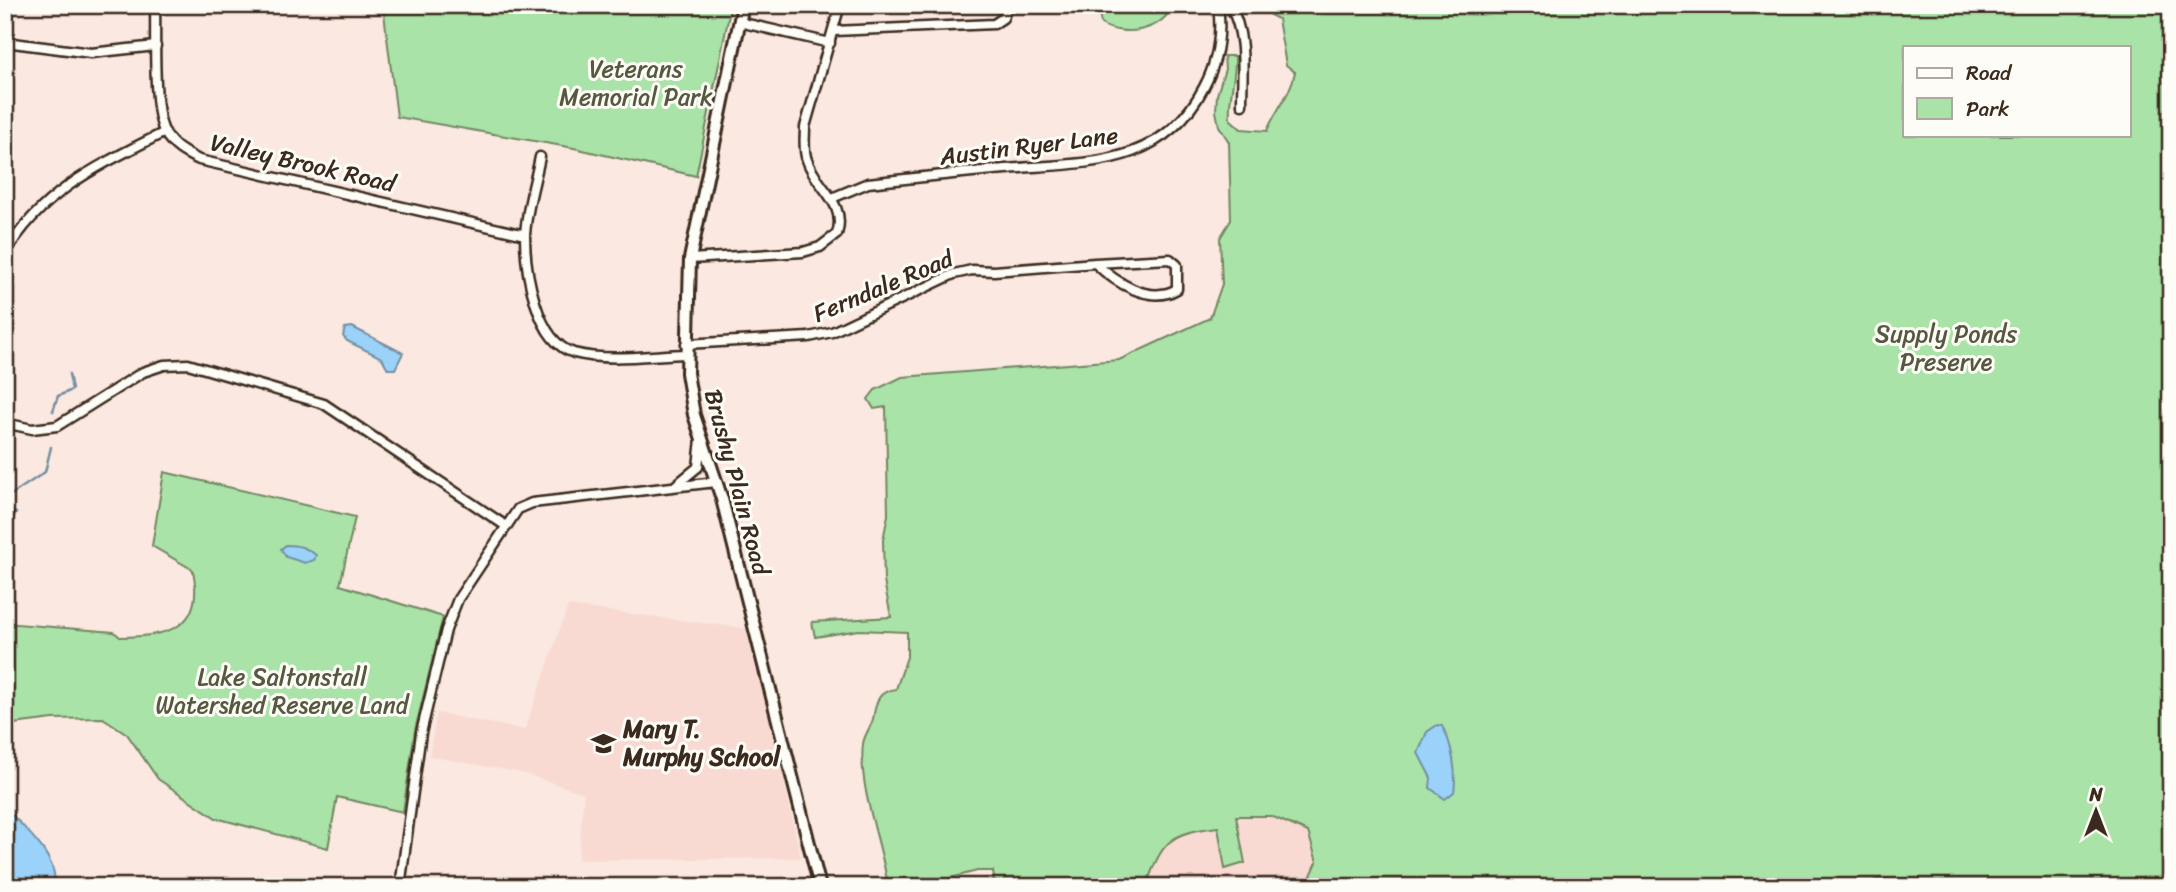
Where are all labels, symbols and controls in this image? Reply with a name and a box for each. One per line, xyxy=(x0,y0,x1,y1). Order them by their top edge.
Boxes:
legend xyxy=(1903,46,2130,136)
park label: Veterans Memorial Park xyxy=(559,48,713,118)
text: Road xyxy=(1966,54,2013,92)
text: Park xyxy=(1966,90,2009,128)
street label: Austin Ryer Lane xyxy=(937,114,1121,178)
street label: Valley Brook Road xyxy=(206,121,401,205)
street label: Ferndale Road xyxy=(806,237,961,334)
park label: Supply Ponds Preserve xyxy=(1875,313,2018,383)
street label: Brushy Plain Road xyxy=(692,384,783,582)
park label: Lake Saltonstall Watershed Reserve Land xyxy=(156,656,411,726)
place label: Mary T. Murphy School xyxy=(622,708,781,778)
school or university icon: Mary T. Murphy School xyxy=(589,729,617,757)
north arrow xyxy=(2060,776,2130,846)
text: N xyxy=(2088,778,2103,811)

